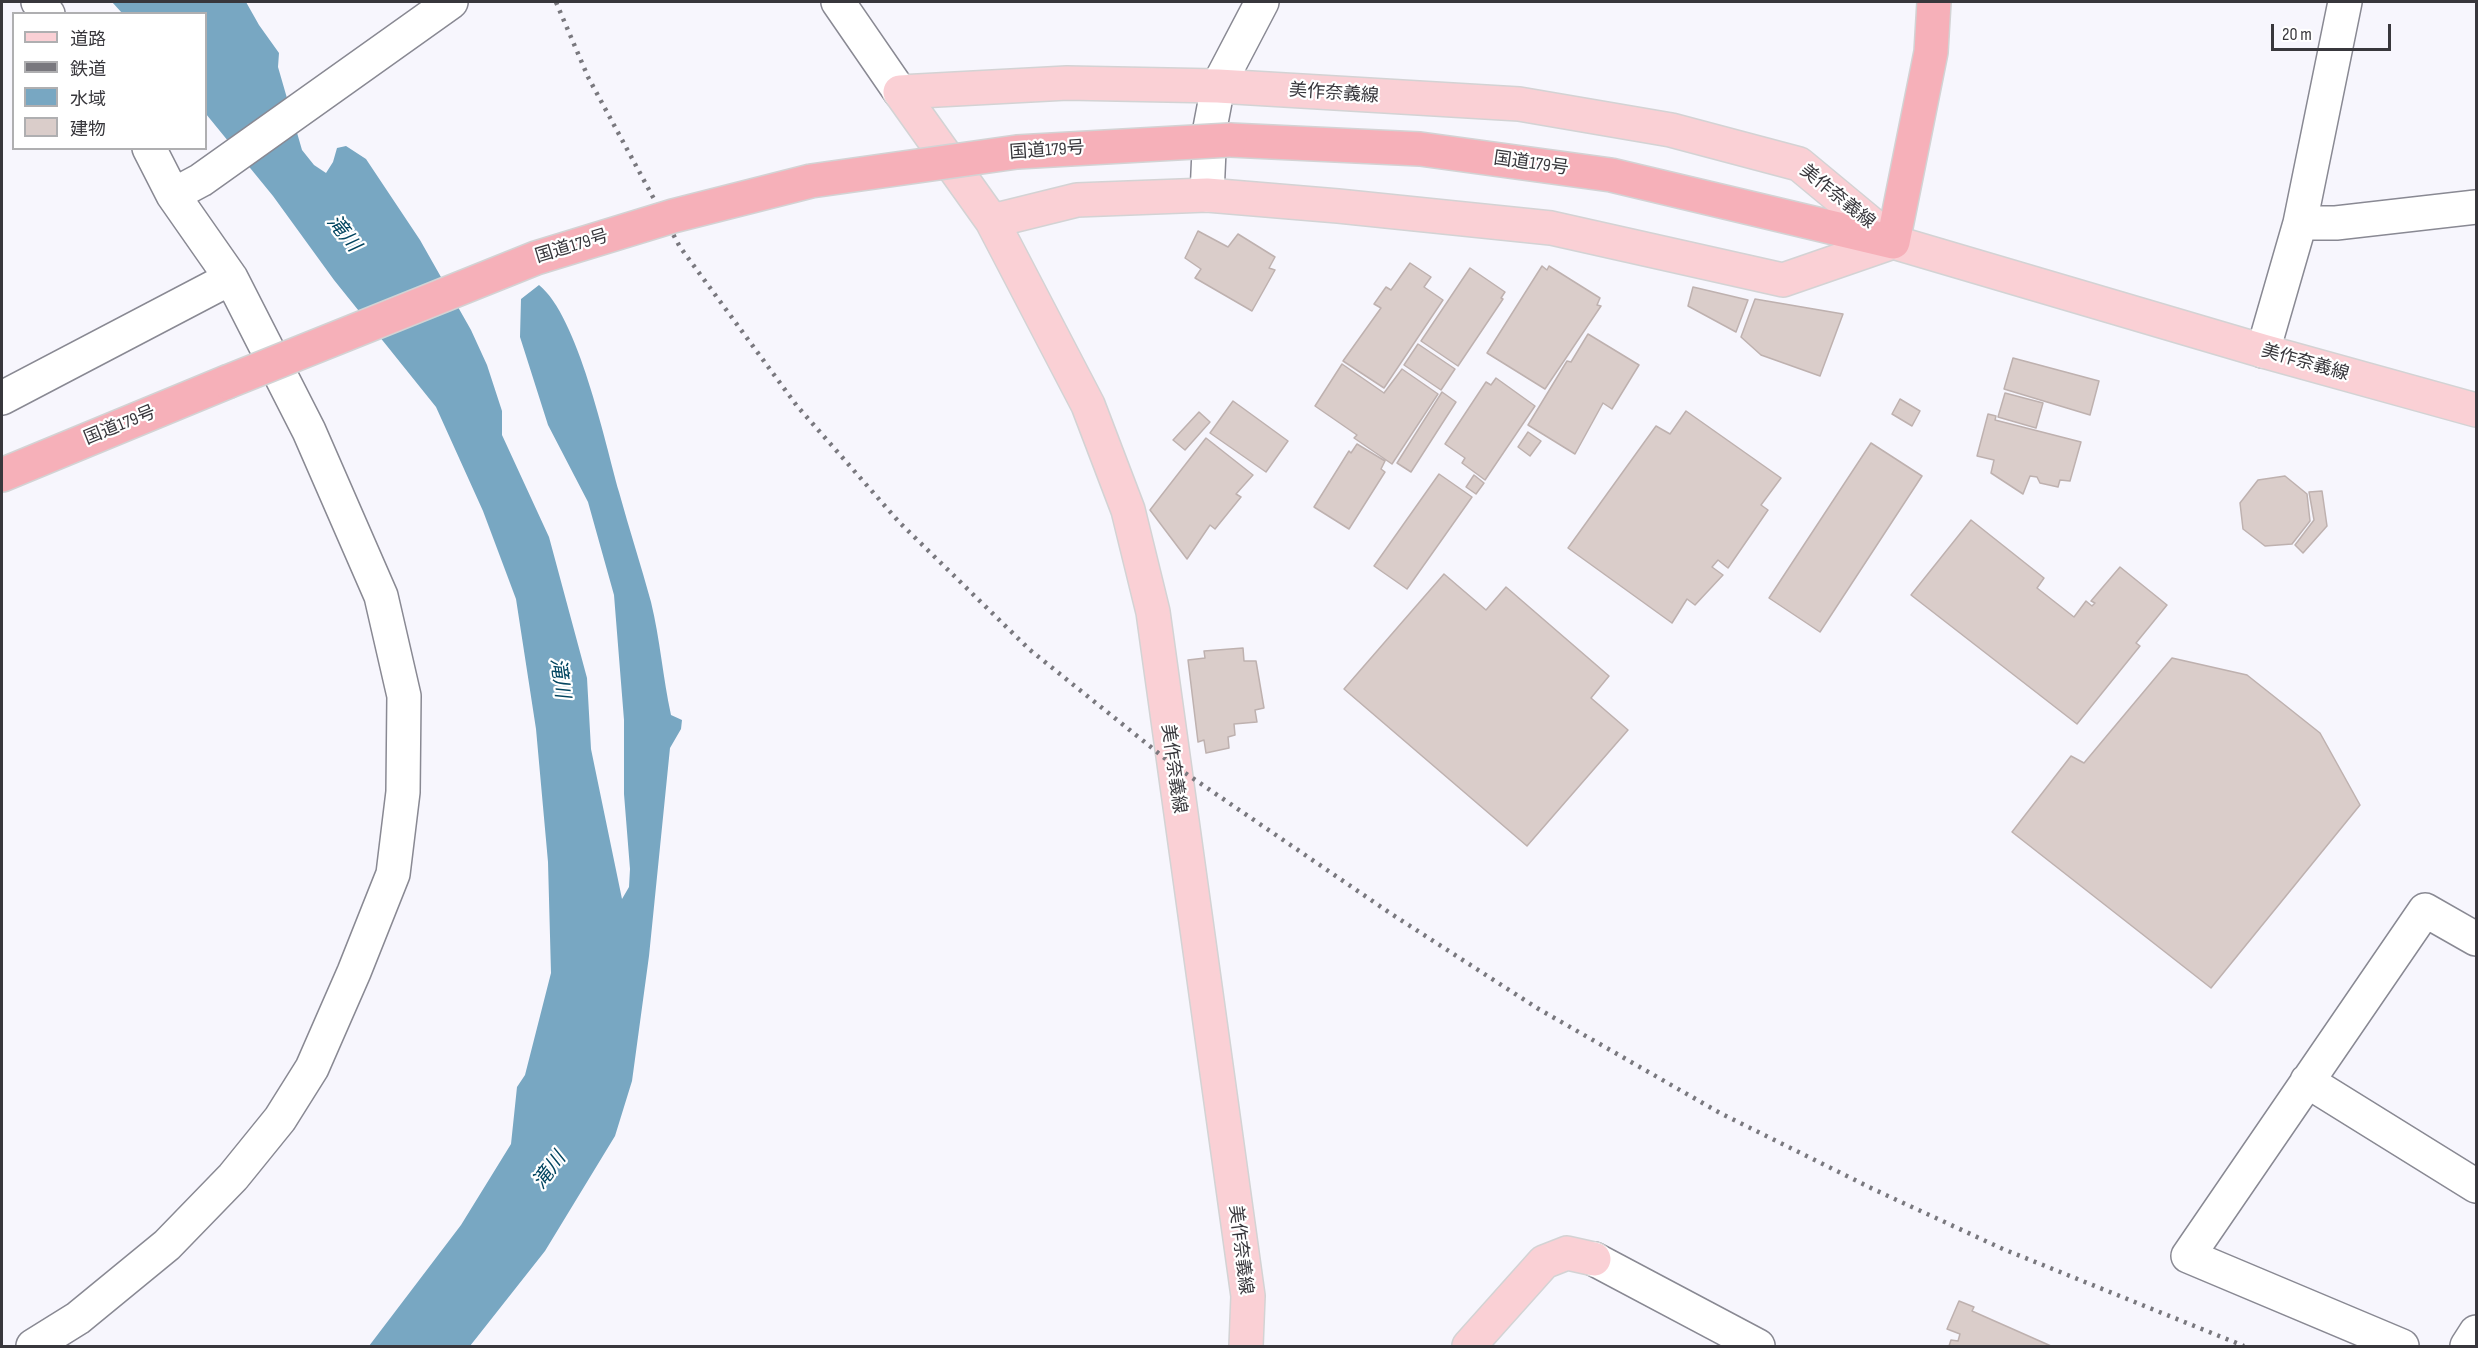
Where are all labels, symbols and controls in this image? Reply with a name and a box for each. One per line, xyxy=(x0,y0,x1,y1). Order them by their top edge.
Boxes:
legend xyxy=(12,12,207,150)
scale bar xyxy=(2274,12,2394,50)
text: 20 m xyxy=(2282,24,2312,45)
text: 道路 xyxy=(70,29,106,50)
text: 鉄道 xyxy=(70,59,106,80)
street label: 美作奈義線 xyxy=(1288,80,1380,108)
text: 水域 xyxy=(70,89,106,110)
text: 建物 xyxy=(70,119,106,140)
street label: 国道179号 xyxy=(1009,138,1085,164)
street label: 国道179号 xyxy=(1492,148,1570,180)
street label: 美作奈義線 xyxy=(1795,160,1879,234)
water label: 滝川 xyxy=(321,211,365,257)
street label: 国道179号 xyxy=(533,226,611,268)
street label: 美作奈義線 xyxy=(2259,340,2351,386)
street label: 国道179号 xyxy=(81,402,159,450)
water label: 滝川 xyxy=(544,657,574,699)
street label: 美作奈義線 xyxy=(1156,723,1190,815)
water label: 滝川 xyxy=(528,1148,572,1194)
street label: 美作奈義線 xyxy=(1224,1204,1256,1296)

